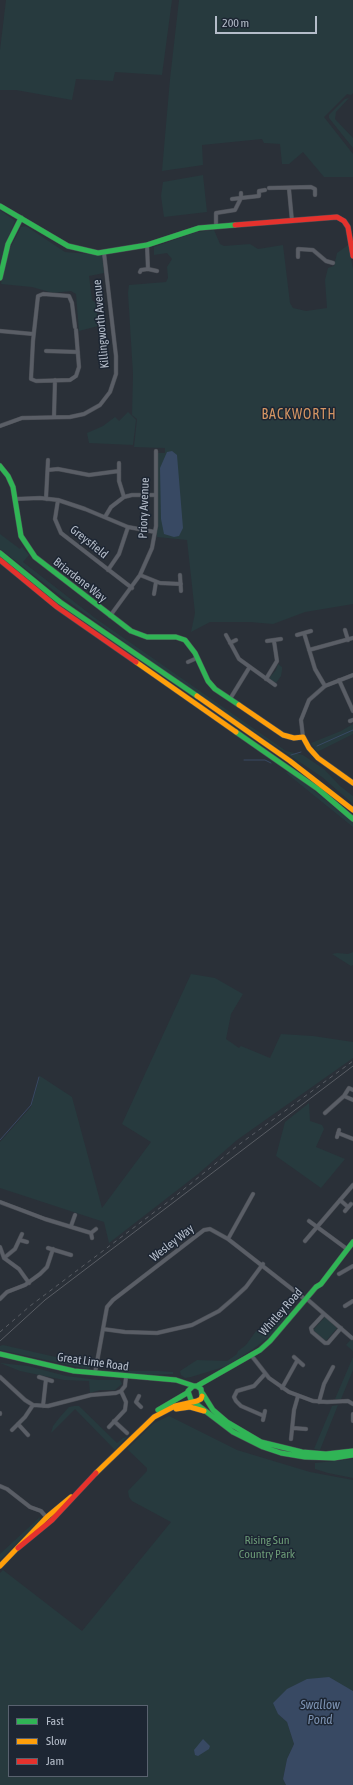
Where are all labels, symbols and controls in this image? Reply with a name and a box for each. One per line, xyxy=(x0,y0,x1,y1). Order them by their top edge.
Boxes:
scale bar xyxy=(217,8,319,34)
text: 200 m xyxy=(222,16,249,30)
street label: Killingworth Avenue xyxy=(90,279,112,369)
district label: BACKWORTH xyxy=(261,407,337,423)
street label: Priory Avenue xyxy=(136,477,152,539)
street label: Greysfield xyxy=(67,522,111,562)
street label: Briardene Way xyxy=(50,555,110,605)
street label: Wesley Way xyxy=(147,1221,197,1265)
street label: Whitley Road xyxy=(256,1285,306,1339)
street label: Great Lime Road xyxy=(56,1350,130,1374)
park label: Rising Sun Country Park xyxy=(239,1533,295,1561)
water label: Swallow Pond xyxy=(300,1697,340,1728)
legend xyxy=(8,1705,148,1777)
text: Fast xyxy=(46,1714,64,1728)
text: Slow xyxy=(46,1734,67,1748)
text: Jam xyxy=(46,1754,64,1768)

